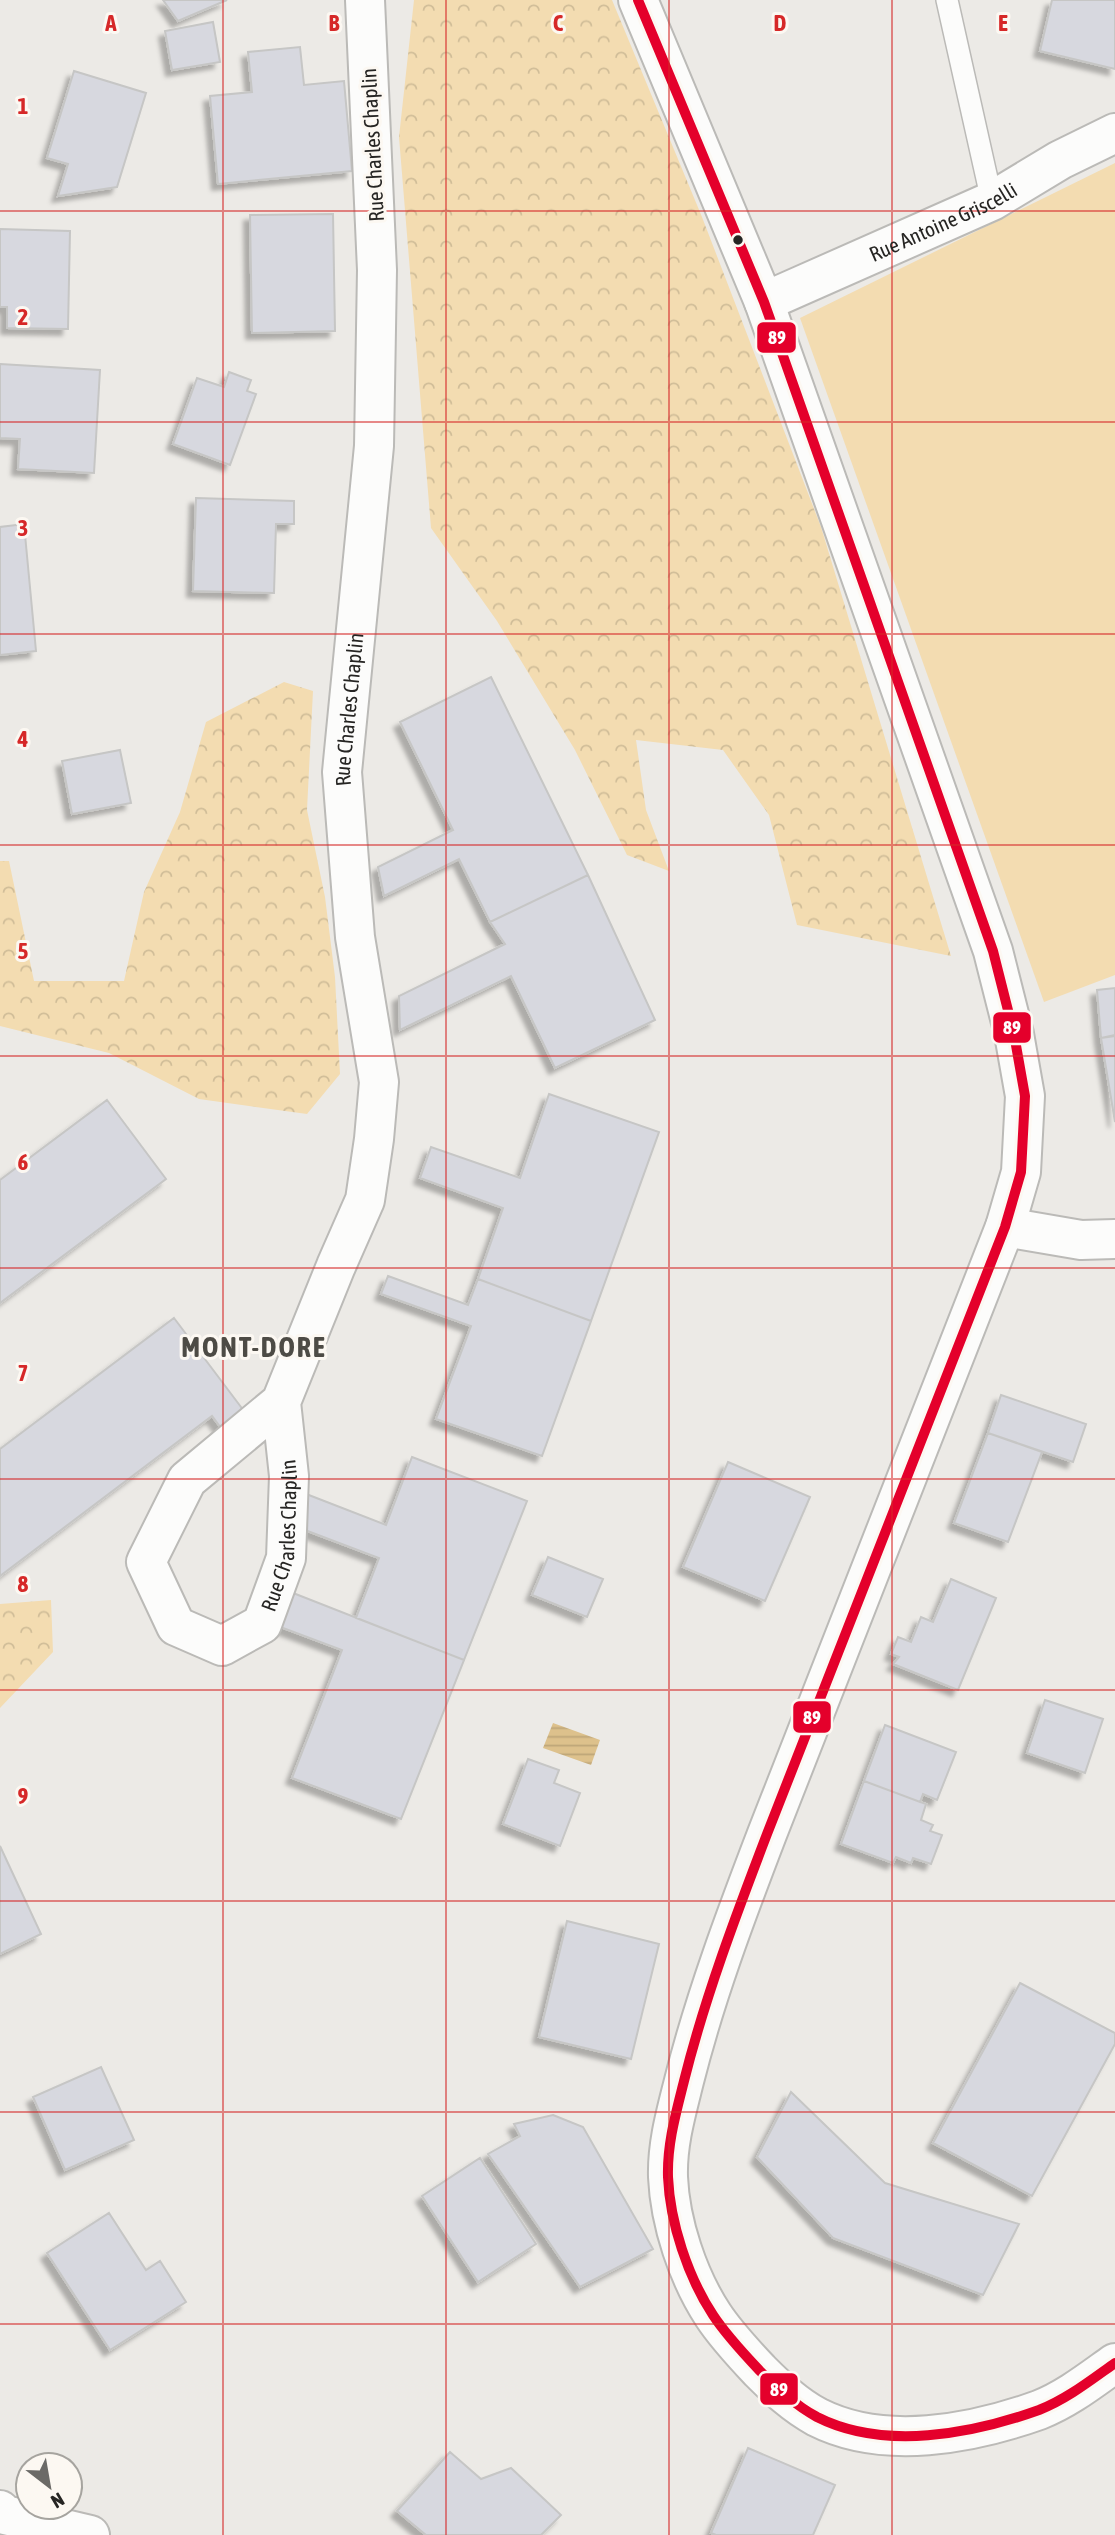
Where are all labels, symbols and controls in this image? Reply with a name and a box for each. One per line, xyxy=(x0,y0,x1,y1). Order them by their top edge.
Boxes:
text: A xyxy=(104,10,117,36)
text: B xyxy=(329,10,340,36)
text: C xyxy=(553,10,564,36)
text: D xyxy=(774,10,787,36)
text: E xyxy=(998,10,1008,36)
street label: Rue Charles Chaplin xyxy=(356,68,388,222)
text: 1 xyxy=(18,93,29,119)
street label: Rue Antoine Griscelli xyxy=(865,177,1021,266)
unlabelled marker xyxy=(731,233,745,247)
text: 2 xyxy=(18,304,28,330)
line badge: 89 xyxy=(756,321,797,354)
text: 89 xyxy=(768,326,786,348)
text: 3 xyxy=(18,515,28,541)
street label: Rue Charles Chaplin xyxy=(330,632,368,787)
text: 4 xyxy=(17,726,29,752)
text: 5 xyxy=(18,938,29,964)
line badge: 89 xyxy=(992,1011,1032,1044)
text: 89 xyxy=(1003,1016,1021,1038)
text: 6 xyxy=(18,1149,29,1175)
district label: MONT-DORE xyxy=(181,1331,327,1363)
text: 7 xyxy=(18,1360,28,1386)
street label: Rue Charles Chaplin xyxy=(256,1458,301,1614)
text: 8 xyxy=(18,1571,29,1597)
line badge: 89 xyxy=(792,1700,832,1734)
text: 89 xyxy=(803,1706,821,1728)
text: 9 xyxy=(18,1783,29,1809)
line badge: 89 xyxy=(759,2372,799,2406)
text: 89 xyxy=(770,2378,788,2400)
north arrow xyxy=(14,2451,84,2521)
text: N xyxy=(47,2488,68,2513)

